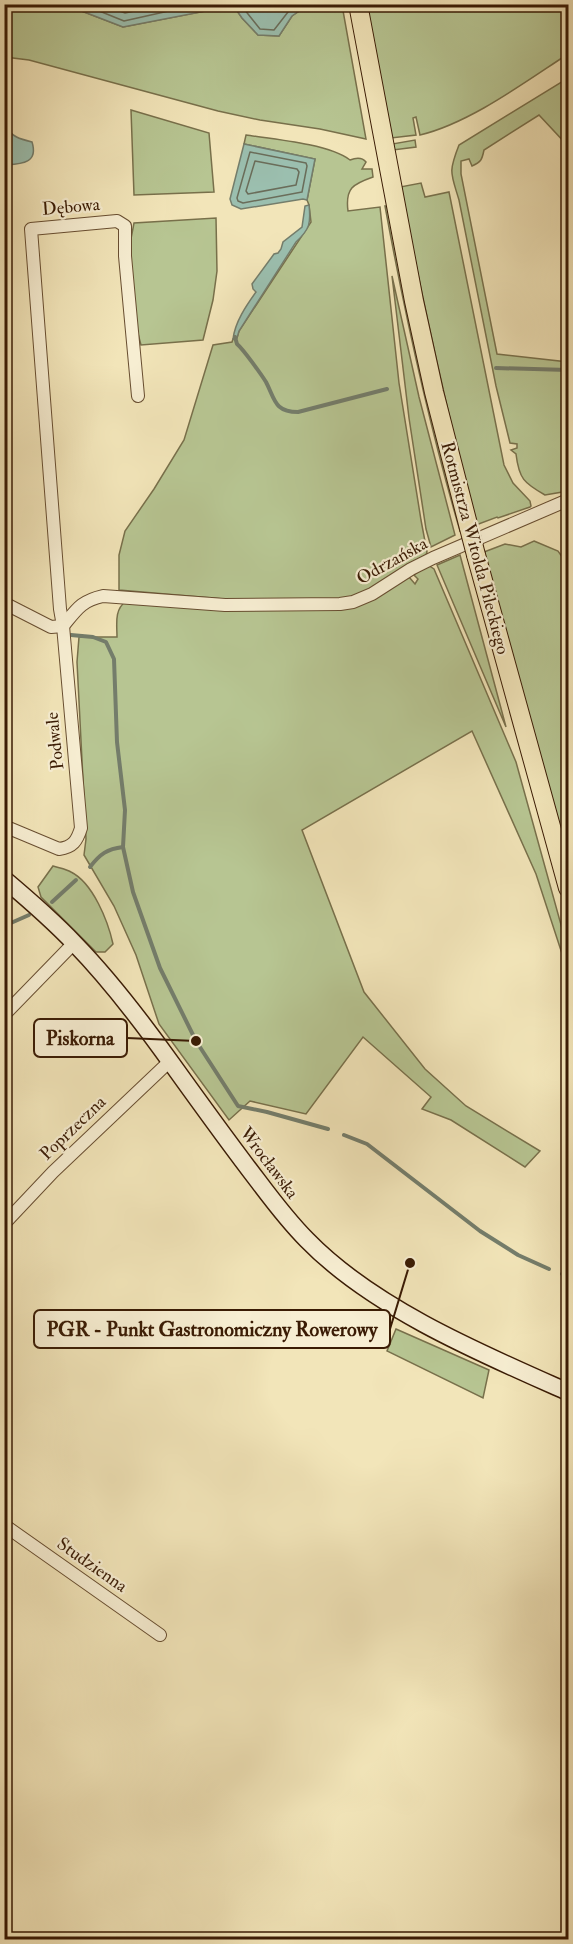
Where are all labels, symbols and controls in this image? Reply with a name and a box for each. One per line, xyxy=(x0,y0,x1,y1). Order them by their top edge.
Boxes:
street label: Dębowa xyxy=(41,193,101,221)
street label: Rotmistrza Witolda Pileckiego xyxy=(435,439,515,657)
street label: Odrzańska xyxy=(352,532,432,590)
street label: Podwale xyxy=(40,711,69,771)
callout: Piskorna xyxy=(34,1019,127,1057)
text: Piskorna xyxy=(46,1026,115,1051)
street label: Poprzeczna xyxy=(35,1090,111,1165)
street label: Wrocławska xyxy=(234,1122,304,1204)
callout: PGR - Punkt Gastronomiczny Rowerowy xyxy=(34,1310,390,1348)
text: PGR - Punkt Gastronomiczny Rowerowy xyxy=(46,1317,379,1343)
street label: Studzienna xyxy=(52,1532,132,1598)

